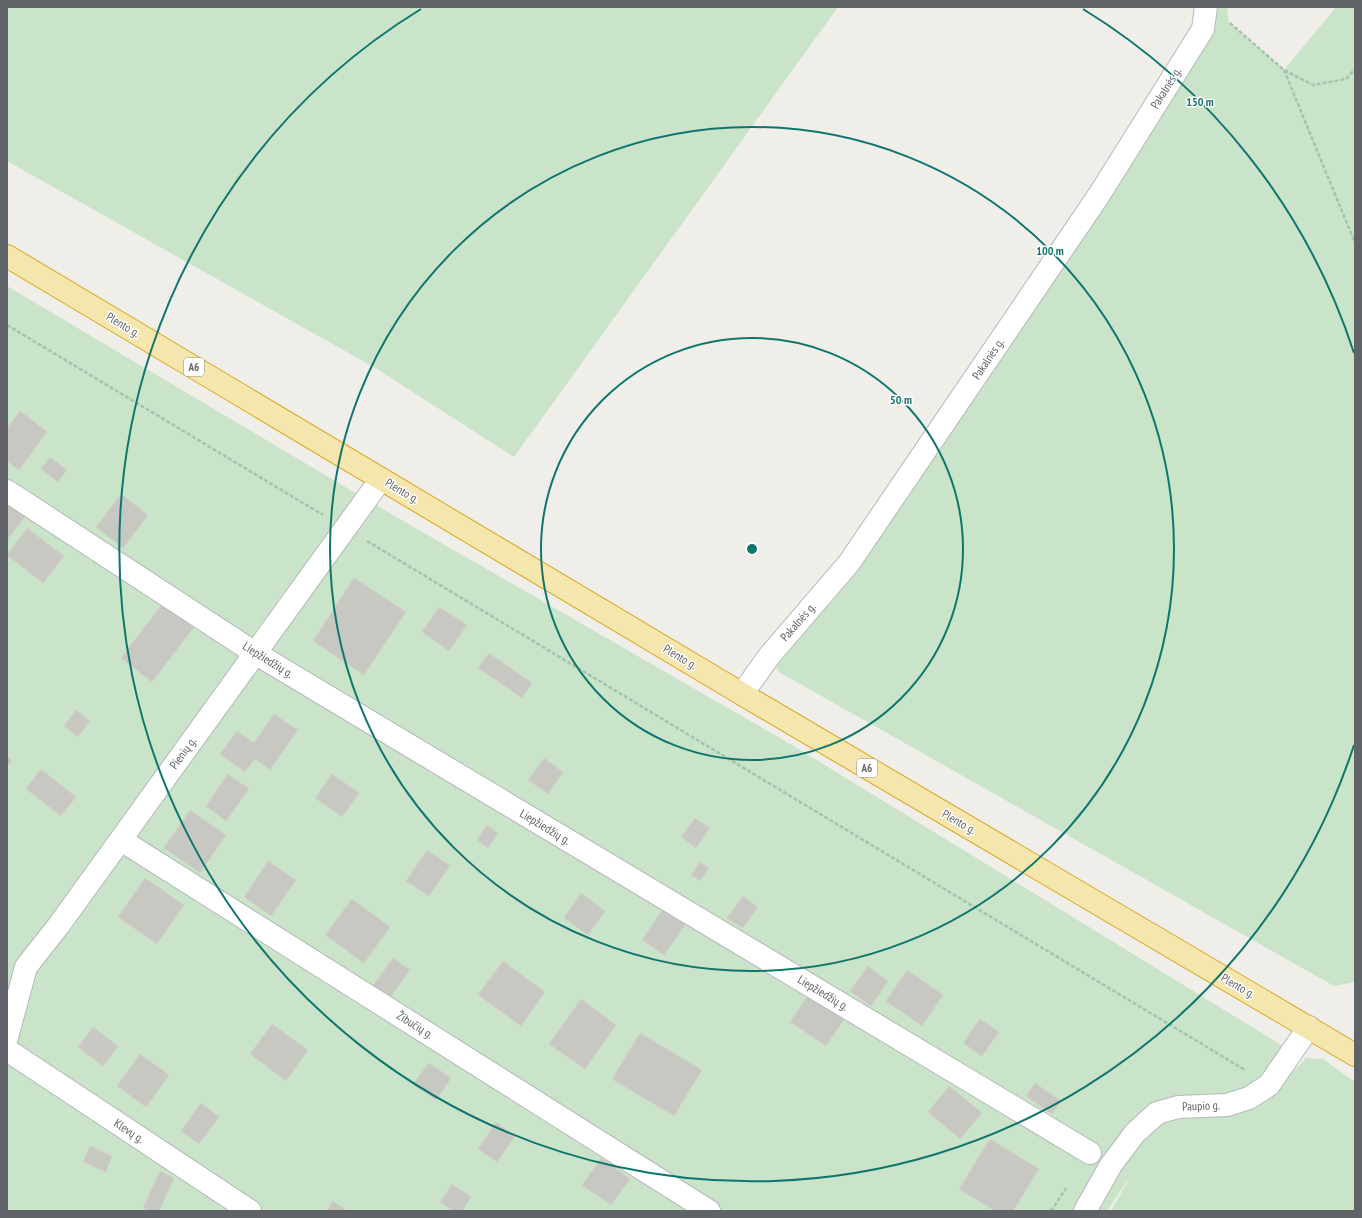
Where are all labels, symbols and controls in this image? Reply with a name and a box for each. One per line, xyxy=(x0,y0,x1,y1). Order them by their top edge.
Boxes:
street label: Pakalnės g. xyxy=(1147,64,1184,111)
text: 150 m xyxy=(1186,94,1214,109)
text: 100 m xyxy=(1036,243,1064,258)
street label: Plento g. xyxy=(104,309,143,340)
street label: Pakalnės g. xyxy=(968,335,1007,382)
road number: A6 xyxy=(184,358,204,376)
text: 50 m xyxy=(890,392,912,407)
street label: Plento g. xyxy=(383,475,422,506)
centre of rings xyxy=(745,542,759,556)
street label: Pakalnės g. xyxy=(777,599,818,644)
street label: Liepžiedžių g. xyxy=(240,638,296,681)
street label: Plento g. xyxy=(661,641,700,672)
street label: Pienių g. xyxy=(166,734,199,772)
road number: A6 xyxy=(857,759,877,777)
street label: Liepžiedžių g. xyxy=(517,806,573,848)
street label: Plento g. xyxy=(940,806,979,837)
street label: Plento g. xyxy=(1219,970,1258,1001)
street label: Liepžiedžių g. xyxy=(795,972,851,1014)
street label: Žibučių g. xyxy=(394,1008,436,1042)
street label: Paupio g. xyxy=(1182,1097,1220,1114)
street label: Klevų g. xyxy=(111,1115,147,1146)

